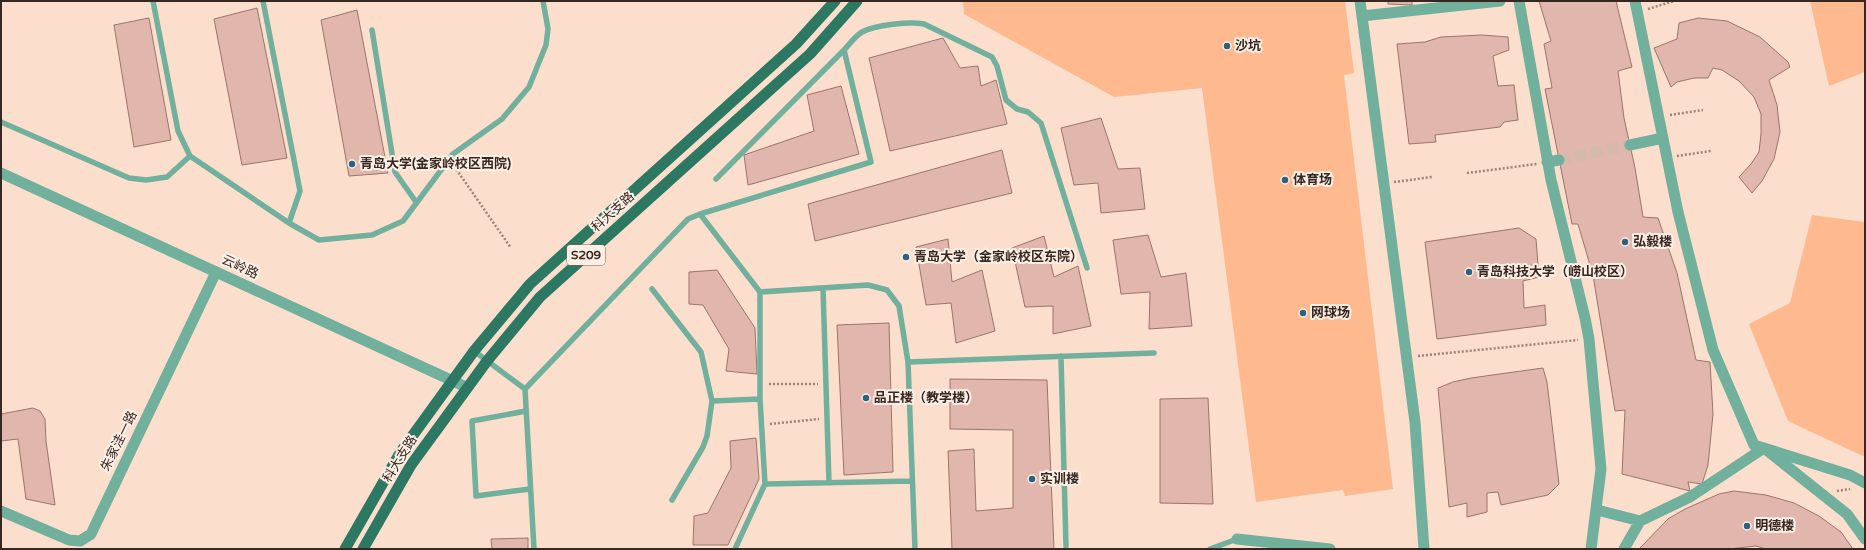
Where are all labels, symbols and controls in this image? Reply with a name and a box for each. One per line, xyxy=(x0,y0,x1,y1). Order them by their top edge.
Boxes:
place label: 沙坑 xyxy=(1235,38,1261,54)
marker: 沙坑 xyxy=(1222,41,1232,51)
place label: 青岛大学(金家岭校区西院) xyxy=(360,156,511,172)
marker: 青岛大学(金家岭校区西院) xyxy=(347,159,357,169)
place label: 体育场 xyxy=(1293,172,1332,188)
marker: 体育场 xyxy=(1280,175,1290,185)
street label: 科大支路 xyxy=(588,189,638,235)
place label: 弘毅楼 xyxy=(1633,234,1672,250)
marker: 弘毅楼 xyxy=(1620,237,1630,247)
road number: S209 xyxy=(567,245,605,265)
place label: 青岛大学（金家岭校区东院） xyxy=(914,249,1083,265)
street label: 云岭路 xyxy=(219,252,261,282)
marker: 青岛大学（金家岭校区东院） xyxy=(901,252,911,262)
place label: 青岛科技大学（崂山校区） xyxy=(1477,264,1633,280)
marker: 青岛科技大学（崂山校区） xyxy=(1464,267,1474,277)
place label: 网球场 xyxy=(1311,305,1350,321)
marker: 网球场 xyxy=(1298,308,1308,318)
place label: 品正楼（教学楼） xyxy=(874,390,978,406)
marker: 品正楼（教学楼） xyxy=(861,393,871,403)
street label: 朱家洼一路 xyxy=(98,408,140,474)
street label: 科大支路 xyxy=(379,433,421,485)
place label: 实训楼 xyxy=(1040,471,1079,487)
marker: 实训楼 xyxy=(1027,474,1037,484)
place label: 明德楼 xyxy=(1755,518,1794,534)
marker: 明德楼 xyxy=(1742,521,1752,531)

